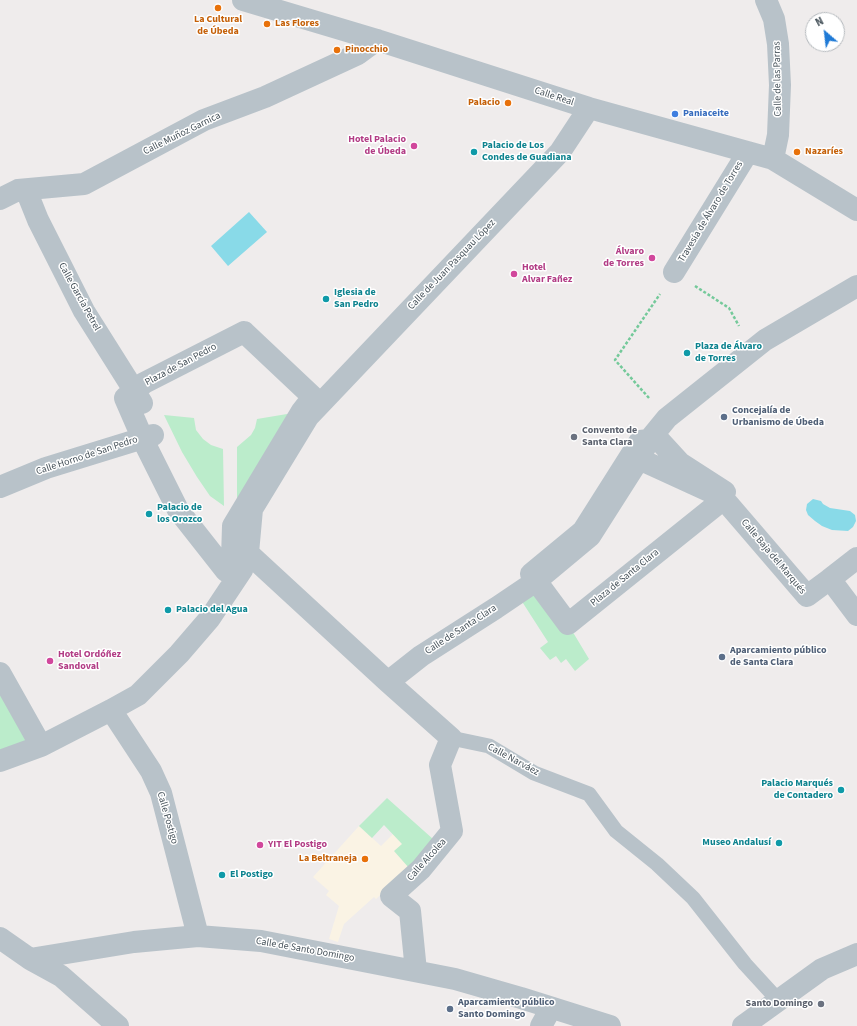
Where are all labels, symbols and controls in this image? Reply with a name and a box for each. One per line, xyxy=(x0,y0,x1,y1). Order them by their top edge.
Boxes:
marker: La Cultural de Úbeda xyxy=(213,3,223,13)
north arrow xyxy=(805,12,845,52)
place label: La Cultural de Úbeda xyxy=(194,14,242,38)
text: N xyxy=(813,14,826,30)
place label: Las Flores xyxy=(275,18,319,30)
marker: Las Flores xyxy=(262,19,272,29)
street label: Calle de las Parras xyxy=(771,41,785,117)
place label: Pinocchio xyxy=(345,44,388,56)
marker: Pinocchio xyxy=(332,45,342,55)
street label: Calle Real xyxy=(533,85,575,109)
place label: Palacio xyxy=(468,97,500,109)
marker: Palacio xyxy=(503,98,513,108)
place label: Paniaceite xyxy=(683,108,729,120)
marker: Paniaceite xyxy=(670,109,680,119)
street label: Calle Muñoz Garnica xyxy=(141,110,223,158)
place label: Hotel Palacio de Úbeda xyxy=(348,134,406,158)
place label: Palacio de Los Condes de Guadiana xyxy=(482,140,571,164)
marker: Hotel Palacio de Úbeda xyxy=(409,141,419,151)
place label: Nazaríes xyxy=(805,146,843,158)
marker: Palacio de Los Condes de Guadiana xyxy=(469,147,479,157)
marker: Nazaríes xyxy=(792,147,802,157)
street label: Travesía de Álvaro de Torres xyxy=(676,159,746,265)
street label: Calle de Juan Pasquau López xyxy=(406,217,498,313)
place label: Álvaro de Torres xyxy=(603,246,644,270)
marker: Álvaro de Torres xyxy=(647,253,657,263)
street label: Calle García Petrel xyxy=(55,261,103,333)
place label: Hotel Alvar Fañez xyxy=(522,262,572,286)
marker: Hotel Alvar Fañez xyxy=(509,269,519,279)
place label: Iglesia de San Pedro xyxy=(334,287,379,310)
marker: Iglesia de San Pedro xyxy=(321,294,331,304)
street label: Plaza de San Pedro xyxy=(143,341,219,389)
place label: Plaza de Álvaro de Torres xyxy=(695,341,762,364)
marker: Plaza de Álvaro de Torres xyxy=(682,348,692,358)
place label: Concejalía de Urbanismo de Úbeda xyxy=(732,405,824,428)
marker: Concejalía de Urbanismo de Úbeda xyxy=(719,412,729,422)
place label: Convento de Santa Clara xyxy=(582,425,637,448)
marker: Convento de Santa Clara xyxy=(569,432,579,442)
street label: Calle Horno de San Pedro xyxy=(35,434,139,478)
place label: Palacio de los Orozco xyxy=(157,502,202,526)
marker: Palacio de los Orozco xyxy=(144,509,154,519)
street label: Calle Baja del Marqués xyxy=(738,517,808,597)
street label: Plaza de Santa Clara xyxy=(588,547,662,609)
street label: Calle de Santa Clara xyxy=(423,602,499,658)
place label: Palacio del Agua xyxy=(176,604,248,616)
marker: Palacio del Agua xyxy=(163,605,173,615)
place label: Aparcamiento público de Santa Clara xyxy=(730,645,826,668)
place label: Hotel Ordóñez Sandoval xyxy=(58,649,121,672)
marker: Aparcamiento público de Santa Clara xyxy=(717,652,727,662)
marker: Hotel Ordóñez Sandoval xyxy=(45,656,55,666)
street label: Calle Narváez xyxy=(485,741,541,779)
place label: Palacio Marqués de Contadero xyxy=(761,778,833,802)
marker: Palacio Marqués de Contadero xyxy=(836,785,846,795)
street label: Calle Postigo xyxy=(154,790,180,846)
street label: Calle Alcolea xyxy=(405,836,449,884)
place label: Museo Andalusí xyxy=(702,837,771,849)
marker: Museo Andalusí xyxy=(774,838,784,848)
place label: YIT El Postigo xyxy=(268,839,327,851)
marker: YIT El Postigo xyxy=(255,840,265,850)
place label: La Beltraneja xyxy=(299,853,357,865)
marker: La Beltraneja xyxy=(360,854,370,864)
place label: El Postigo xyxy=(230,869,273,881)
marker: El Postigo xyxy=(217,870,227,880)
street label: Calle de Santo Domingo xyxy=(255,935,355,965)
place label: Aparcamiento público Santo Domingo xyxy=(458,997,554,1020)
place label: Santo Domingo xyxy=(746,998,813,1010)
marker: Santo Domingo xyxy=(816,999,826,1009)
marker: Aparcamiento público Santo Domingo xyxy=(445,1004,455,1014)

